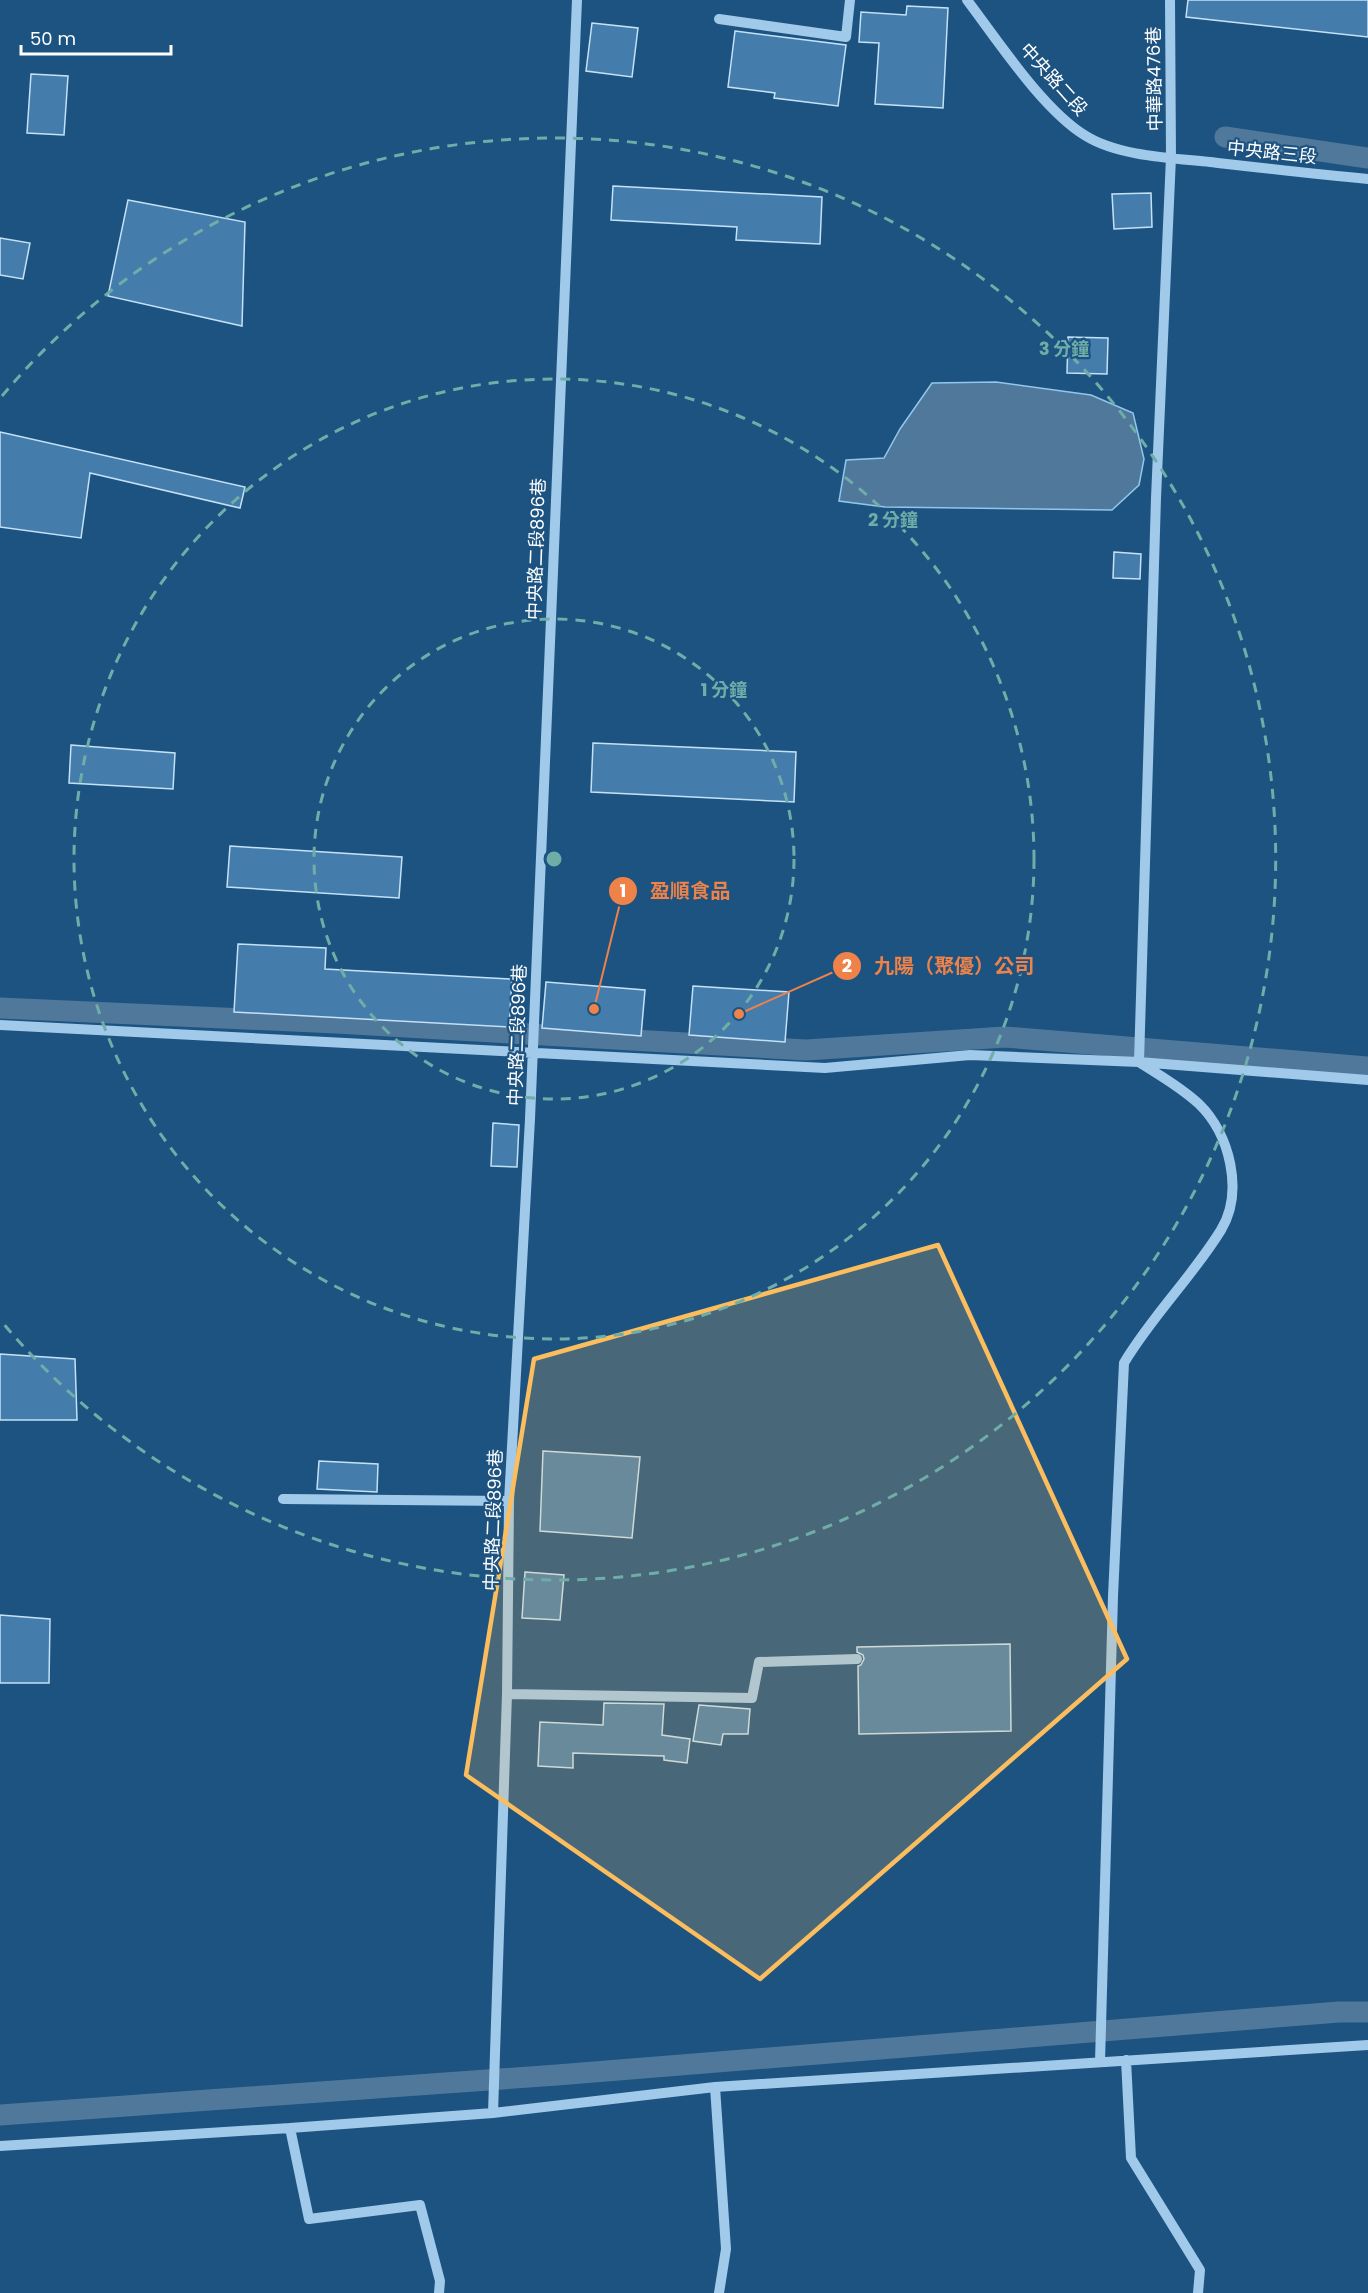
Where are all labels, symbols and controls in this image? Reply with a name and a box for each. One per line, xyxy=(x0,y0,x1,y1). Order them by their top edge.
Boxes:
scale bar xyxy=(21,18,171,56)
text: 50 m xyxy=(30,26,76,51)
street label: 中華路476巷 xyxy=(1141,26,1167,132)
street label: 中央路二段 xyxy=(1015,37,1093,121)
street label: 中央路三段 xyxy=(1226,135,1318,169)
text: 3 分鐘 xyxy=(1039,336,1089,361)
street label: 中央路二段896巷 xyxy=(521,478,551,620)
text: 2 分鐘 xyxy=(868,507,918,532)
text: 1 分鐘 xyxy=(701,677,747,702)
centre of rings xyxy=(544,849,564,869)
callout: 盈順食品 xyxy=(608,872,742,910)
text: 盈順食品 xyxy=(650,877,730,905)
text: 1 xyxy=(620,878,626,903)
callout: 九陽（聚優）公司 xyxy=(832,947,1046,985)
text: 九陽（聚優）公司 xyxy=(874,952,1034,980)
text: 2 xyxy=(842,953,852,978)
street label: 中央路二段896巷 xyxy=(502,964,532,1106)
street label: 中央路二段896巷 xyxy=(478,1449,508,1591)

